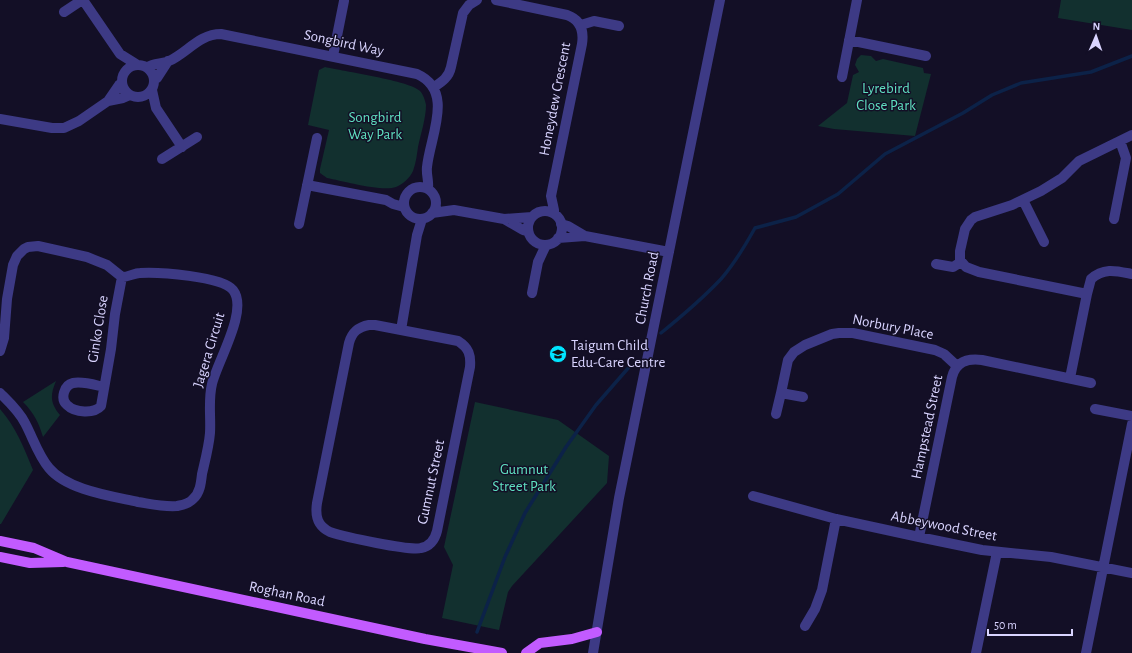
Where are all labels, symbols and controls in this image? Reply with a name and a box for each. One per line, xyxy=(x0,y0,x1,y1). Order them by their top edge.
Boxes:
north arrow xyxy=(1076,16,1116,56)
text: N xyxy=(1092,21,1100,32)
street label: Songbird Way xyxy=(303,27,386,59)
street label: Honeydew Crescent xyxy=(537,41,573,157)
park label: Lyrebird Close Park xyxy=(856,81,916,113)
park label: Songbird Way Park xyxy=(348,110,402,142)
street label: Church Road xyxy=(633,250,661,326)
street label: Ginko Close xyxy=(85,294,111,364)
street label: Jagera Circuit xyxy=(190,310,228,389)
street label: Norbury Place xyxy=(851,312,935,342)
place label: Taigum Child Edu-Care Centre xyxy=(571,338,665,370)
school or university icon: Taigum Child Edu-Care Centre xyxy=(548,344,568,364)
street label: Hampstead Street xyxy=(909,373,945,480)
street label: Gumnut Street xyxy=(415,438,447,526)
park label: Gumnut Street Park xyxy=(492,462,556,494)
street label: Abbeywood Street xyxy=(890,508,998,544)
street label: Roghan Road xyxy=(248,579,326,609)
scale bar xyxy=(988,611,1072,637)
text: 50 m xyxy=(994,619,1017,631)

